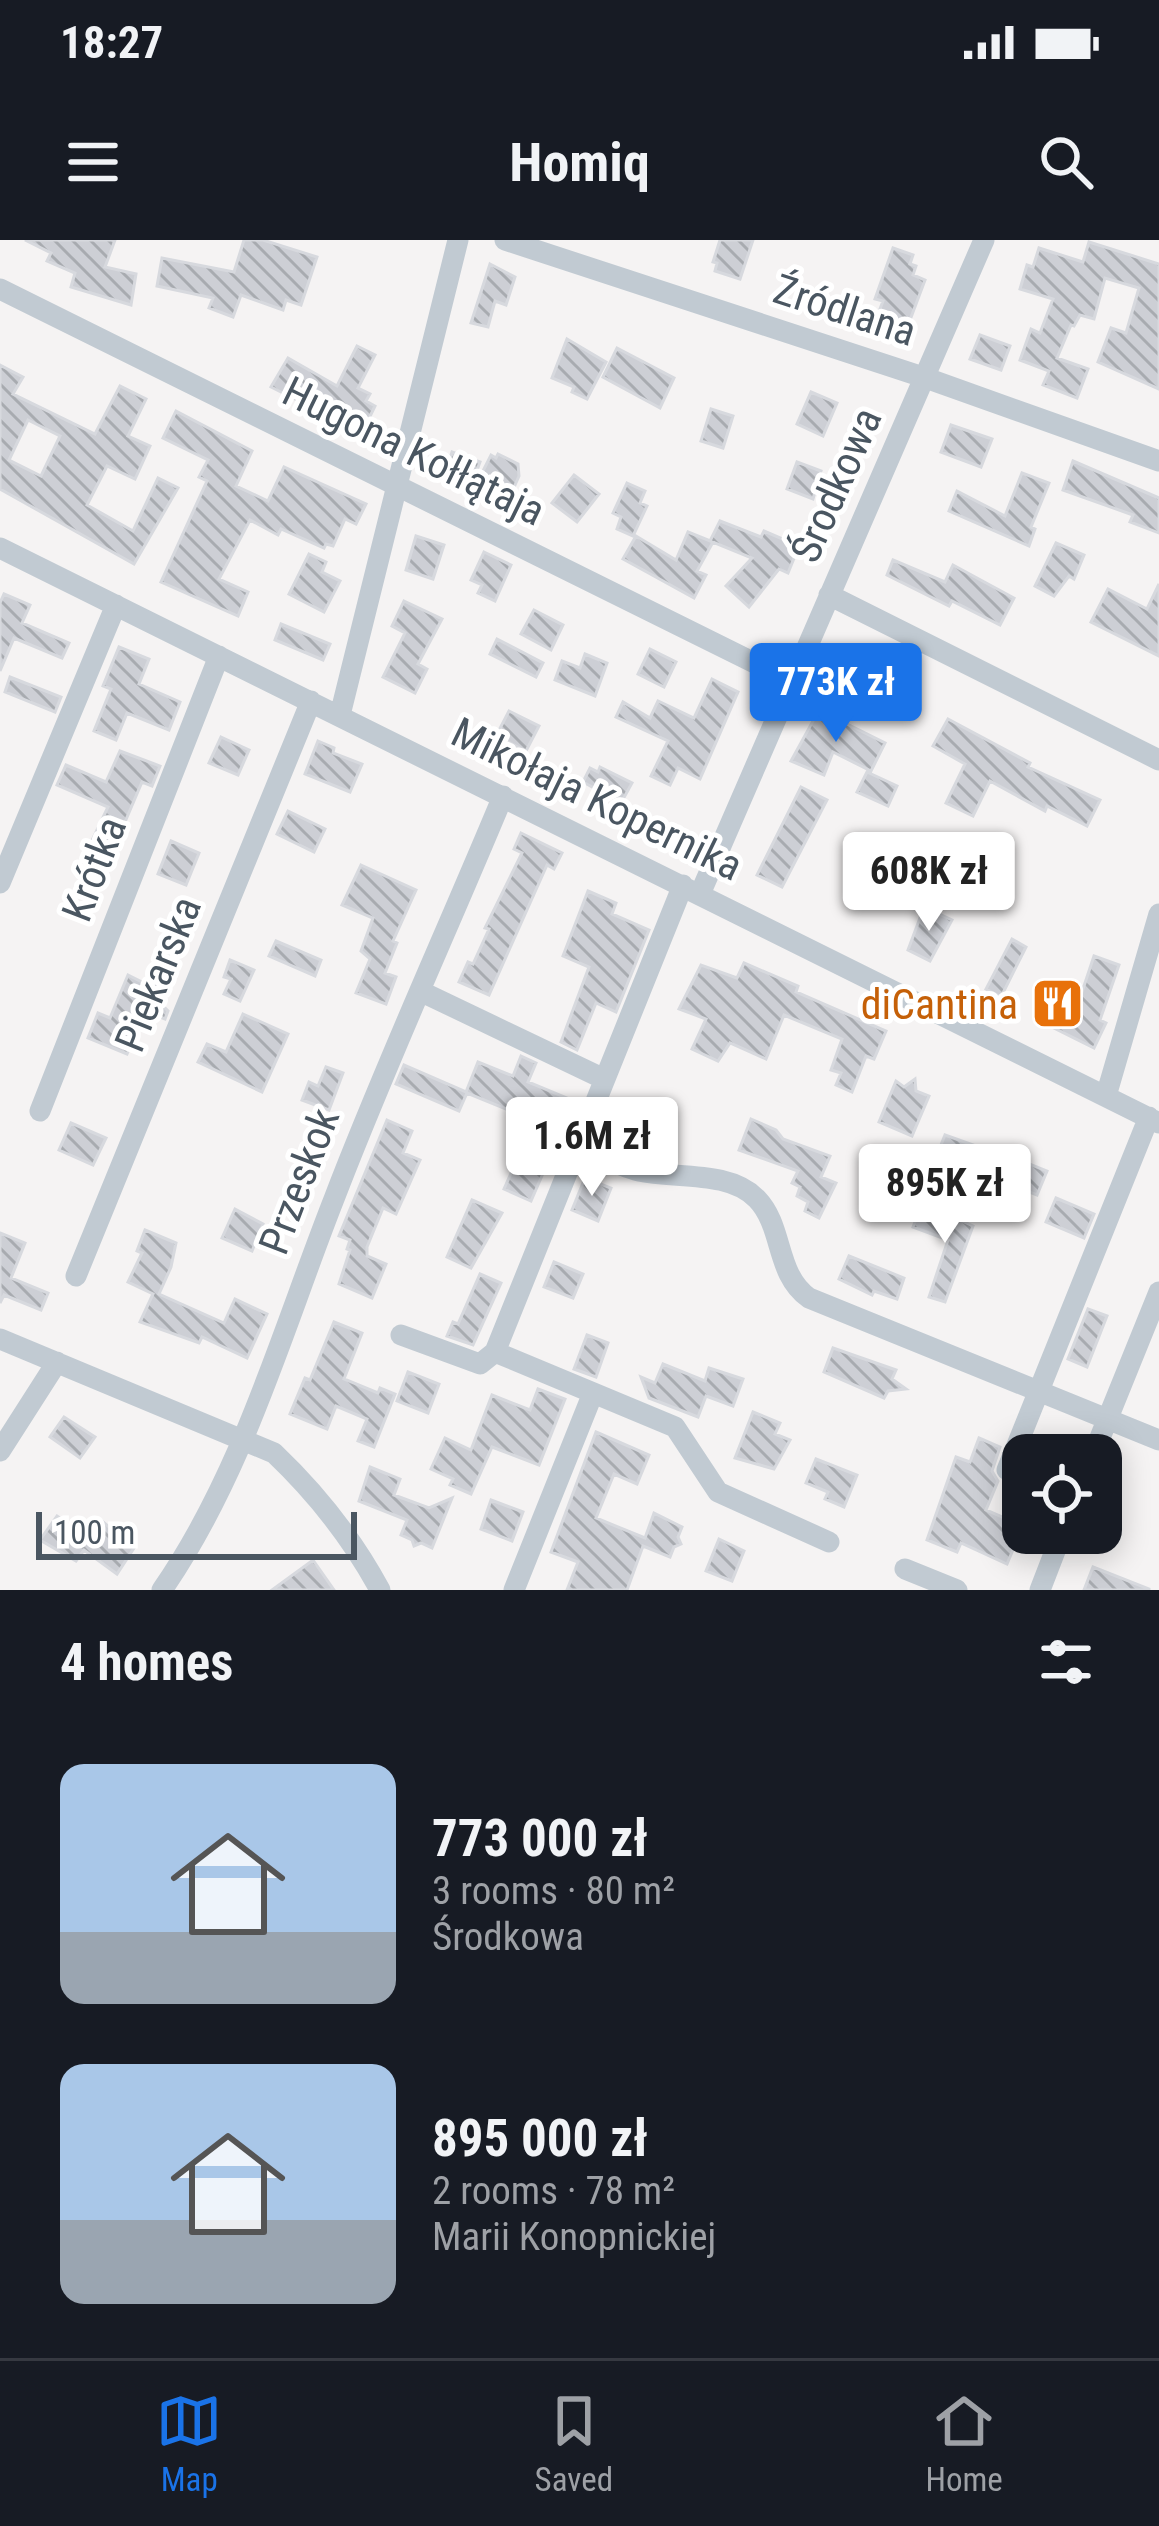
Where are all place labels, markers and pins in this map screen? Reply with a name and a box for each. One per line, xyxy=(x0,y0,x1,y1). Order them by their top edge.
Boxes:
pin: 773K zł xyxy=(725,643,947,745)
pin: 608K zł xyxy=(818,832,1040,934)
restaurant icon: diCantina xyxy=(1029,976,1085,1032)
place label: diCantina xyxy=(861,980,1018,1029)
pin: 1.6M zł xyxy=(481,1097,703,1199)
pin: 895K zł xyxy=(834,1144,1056,1246)

